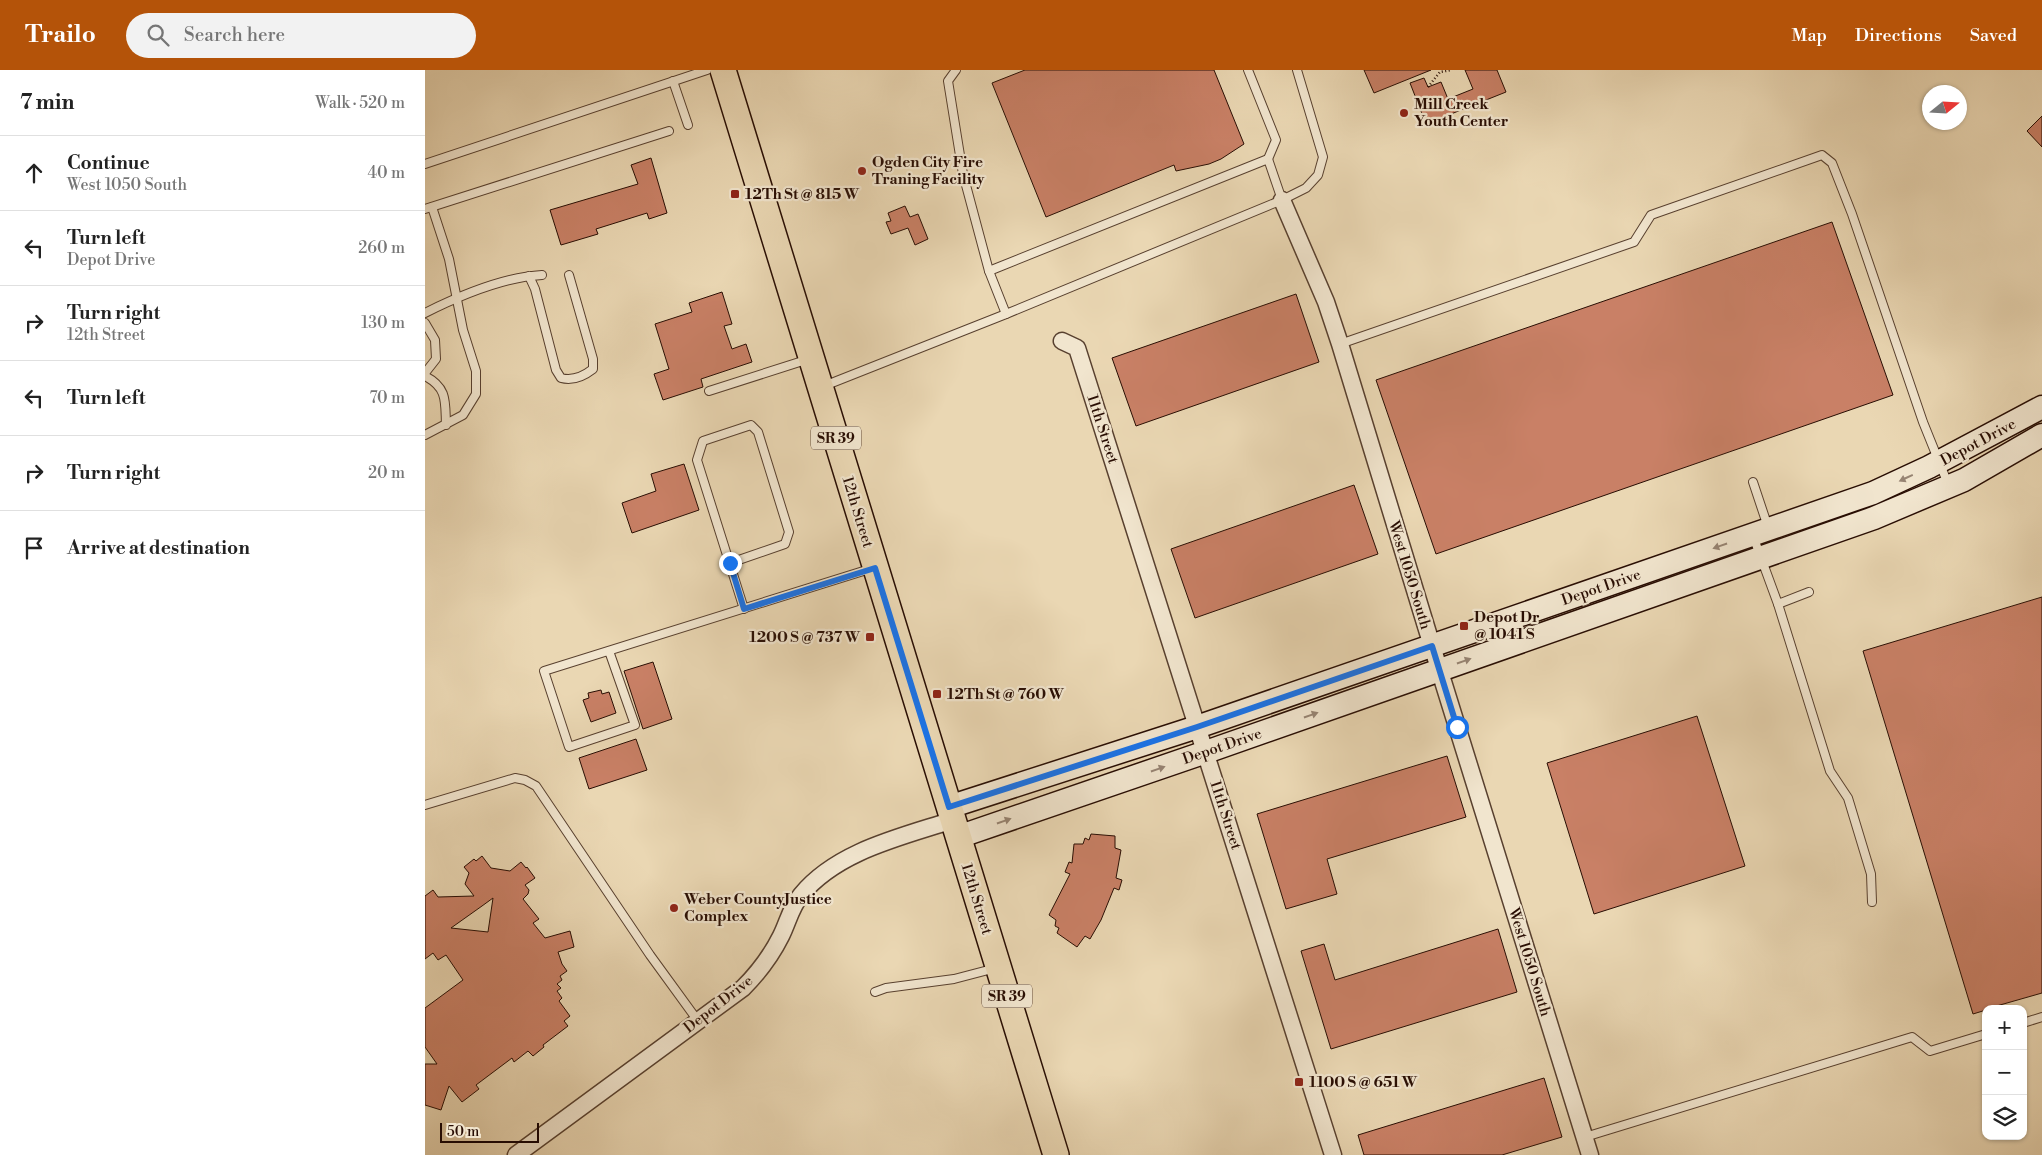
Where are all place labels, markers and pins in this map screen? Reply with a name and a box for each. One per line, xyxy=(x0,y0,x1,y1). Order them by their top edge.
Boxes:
place label: Mill Creek Youth Center xyxy=(1414,95,1509,131)
marker: Mill Creek Youth Center xyxy=(1398,107,1410,119)
place label: Ogden City Fire Traning Facility xyxy=(872,153,985,189)
marker: Ogden City Fire Traning Facility xyxy=(856,165,868,177)
place label: 12Th St @ 815 W xyxy=(745,185,860,204)
marker: 12Th St @ 815 W xyxy=(729,188,741,200)
place label: Depot Dr @ 1041 S xyxy=(1474,608,1540,644)
marker: Depot Dr @ 1041 S xyxy=(1458,620,1470,632)
place label: 1200 S @ 737 W xyxy=(749,628,861,647)
marker: 1200 S @ 737 W xyxy=(864,631,876,643)
place label: 12Th St @ 760 W xyxy=(947,685,1064,704)
marker: 12Th St @ 760 W xyxy=(931,688,943,700)
place label: Weber CountyJustice Complex xyxy=(683,890,832,926)
marker: Weber CountyJustice Complex xyxy=(668,902,680,914)
place label: 1100 S @ 651 W xyxy=(1309,1073,1418,1092)
marker: 1100 S @ 651 W xyxy=(1293,1076,1305,1088)

